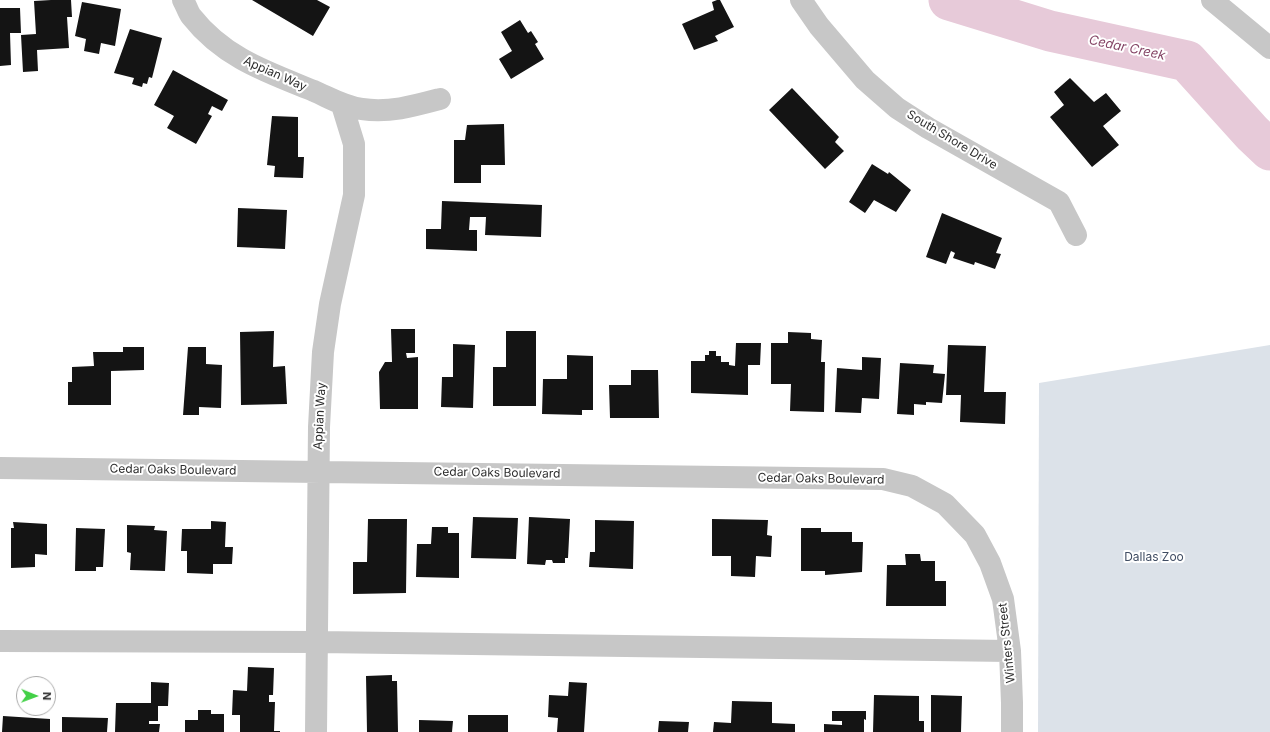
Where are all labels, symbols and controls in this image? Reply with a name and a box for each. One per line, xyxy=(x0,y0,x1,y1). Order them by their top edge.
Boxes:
water label: Cedar Creek xyxy=(1087,32,1167,64)
street label: Appian Way xyxy=(241,54,309,94)
street label: South Shore Drive xyxy=(904,107,1000,173)
street label: Appian Way xyxy=(311,382,329,450)
street label: Cedar Oaks Boulevard xyxy=(109,462,237,478)
street label: Cedar Oaks Boulevard xyxy=(433,465,561,481)
street label: Cedar Oaks Boulevard xyxy=(757,471,885,487)
park label: Dallas Zoo xyxy=(1124,550,1184,564)
street label: Winters Street xyxy=(996,602,1018,684)
north arrow xyxy=(16,676,56,716)
text: N xyxy=(40,692,54,701)

